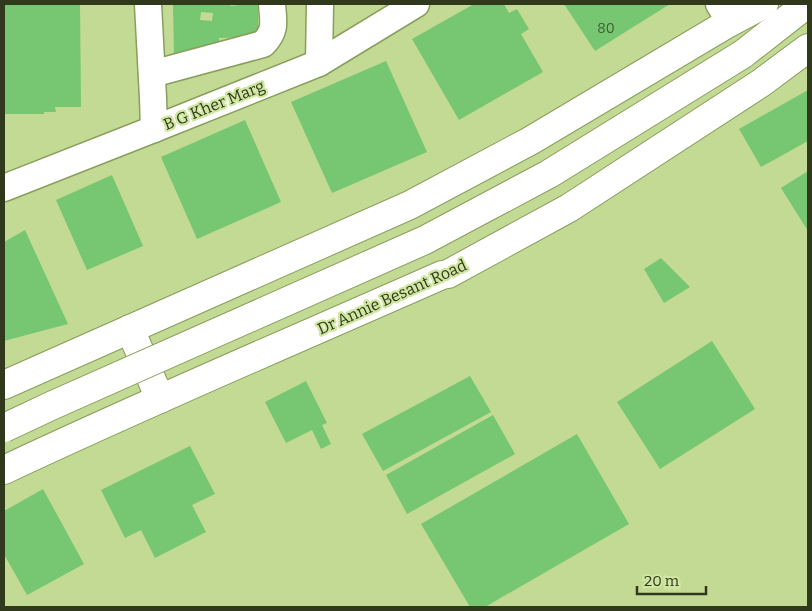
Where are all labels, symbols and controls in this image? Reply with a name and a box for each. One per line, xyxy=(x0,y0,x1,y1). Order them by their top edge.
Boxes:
house number: 80 xyxy=(597,20,615,37)
street label: B G Kher Marg xyxy=(161,76,267,134)
street label: Dr Annie Besant Road xyxy=(314,255,470,339)
scale bar xyxy=(637,564,706,596)
text: 20 m xyxy=(644,572,680,590)

